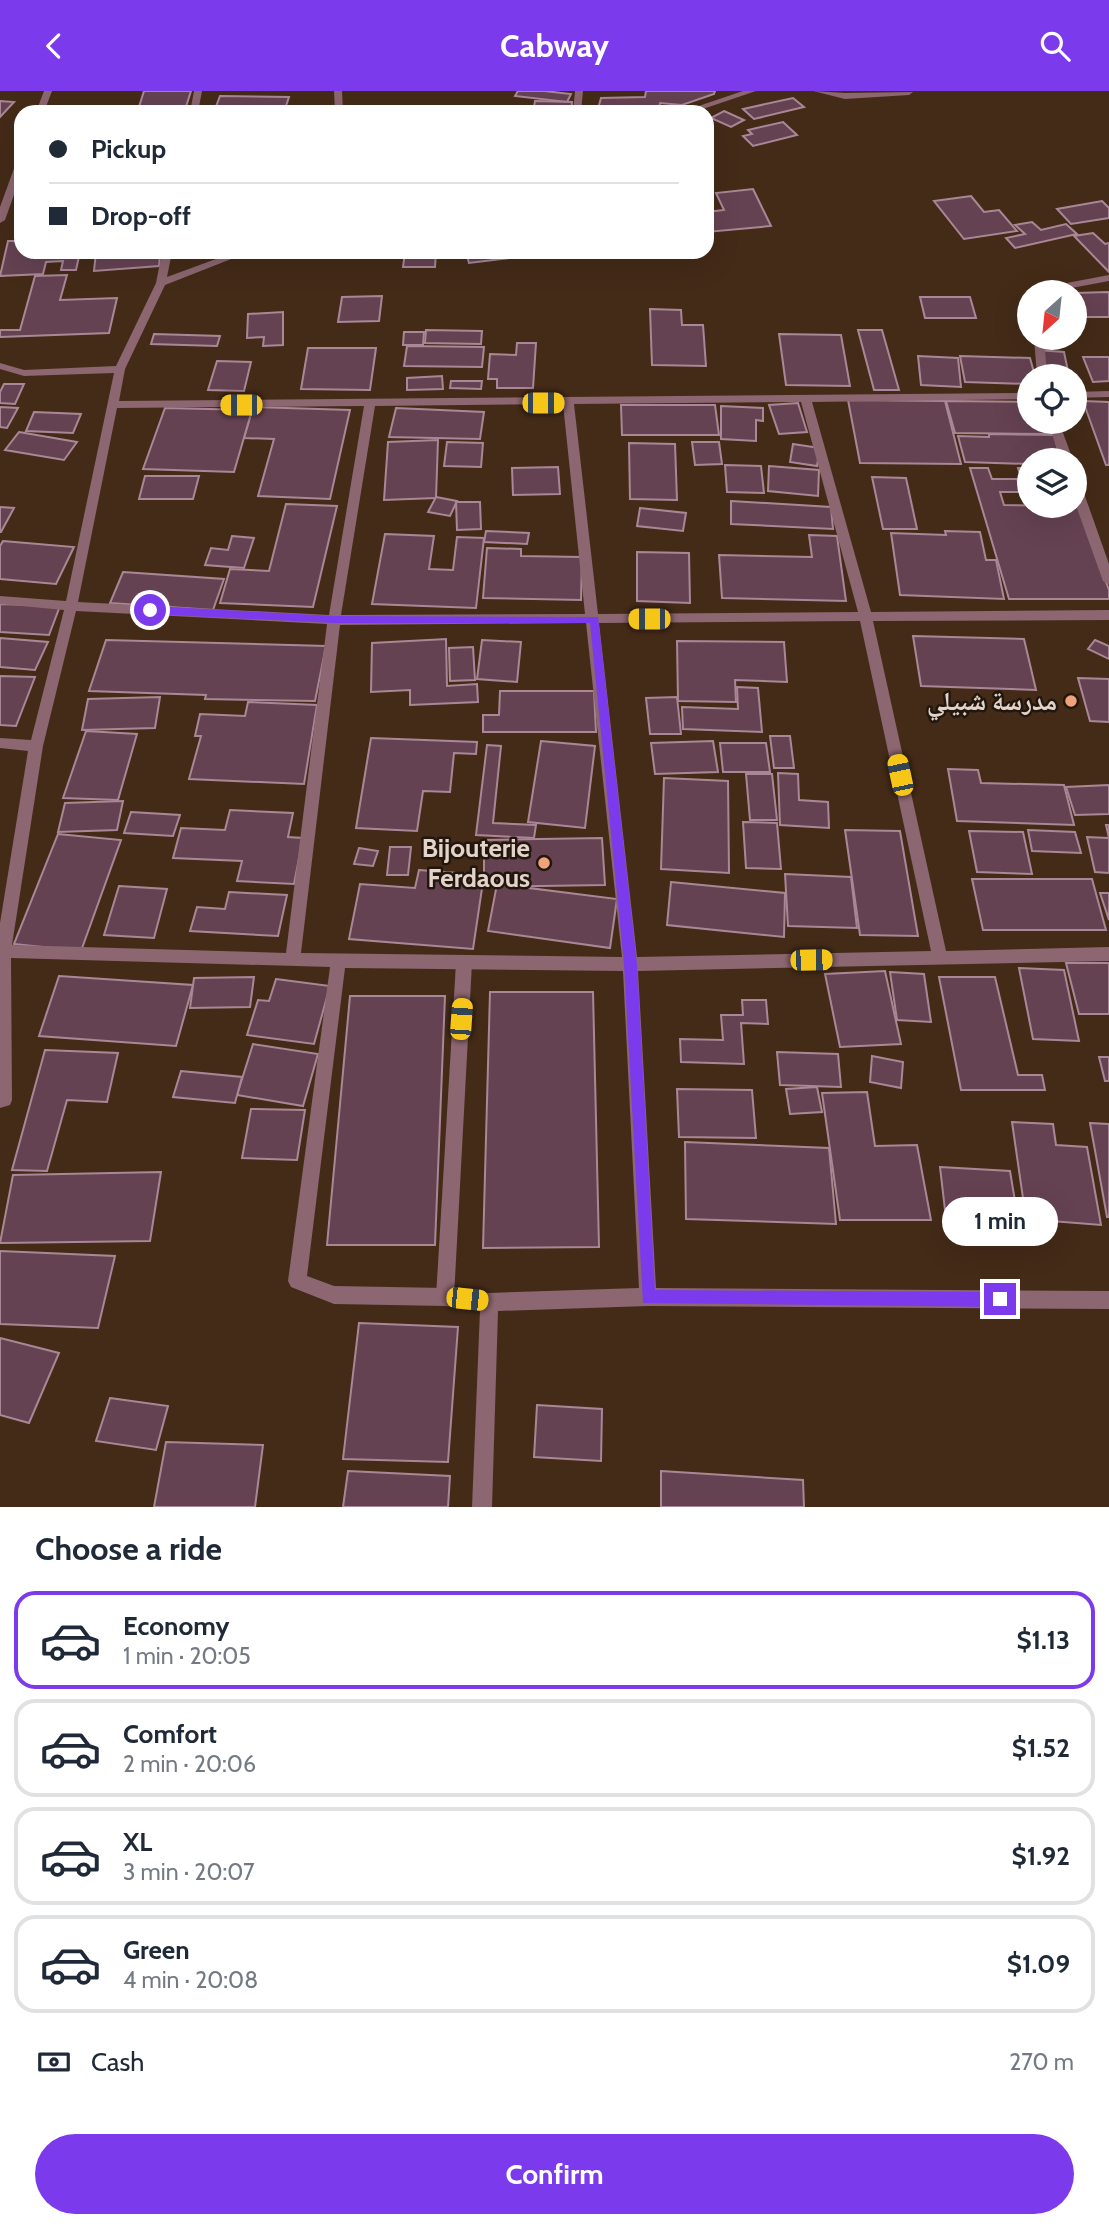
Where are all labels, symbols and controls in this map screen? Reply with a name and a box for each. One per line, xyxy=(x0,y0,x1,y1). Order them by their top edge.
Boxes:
text: Cabway xyxy=(500,26,609,65)
icon: back xyxy=(35,27,73,65)
icon: search xyxy=(1036,27,1074,65)
text: Pickup xyxy=(91,133,166,165)
text: Drop-off xyxy=(91,200,191,232)
north arrow xyxy=(1017,280,1087,350)
map controls xyxy=(1017,280,1087,518)
button: locate xyxy=(1017,364,1087,434)
car xyxy=(523,393,565,414)
car xyxy=(221,395,263,416)
button: layers xyxy=(1017,448,1087,518)
route start xyxy=(134,594,166,626)
car xyxy=(629,609,671,630)
place label: مدرسة شبيلي xyxy=(927,685,1057,721)
marker: مدرسة شبيلي xyxy=(1063,693,1079,709)
car xyxy=(886,752,915,798)
place label: Bijouterie Ferdaous xyxy=(422,832,530,894)
marker: Bijouterie Ferdaous xyxy=(536,855,552,871)
car xyxy=(790,949,833,971)
car xyxy=(450,997,473,1041)
callout: 1 min xyxy=(942,1197,1058,1247)
text: 1 min xyxy=(974,1207,1026,1235)
route end xyxy=(984,1283,1016,1315)
car xyxy=(446,1286,489,1312)
text: Choose a ride xyxy=(35,1529,222,1568)
icon: car xyxy=(39,1609,102,1672)
text: Economy xyxy=(123,1610,229,1642)
text: $1.13 xyxy=(1016,1624,1070,1656)
text: 1 min · 20:05 xyxy=(123,1642,251,1670)
icon: car xyxy=(39,1717,102,1780)
text: Comfort xyxy=(123,1718,217,1750)
text: $1.52 xyxy=(1012,1732,1070,1764)
text: 2 min · 20:06 xyxy=(123,1750,256,1778)
icon: car xyxy=(39,1825,102,1888)
text: XL xyxy=(123,1826,152,1858)
text: $1.92 xyxy=(1012,1840,1070,1872)
text: 3 min · 20:07 xyxy=(123,1858,255,1886)
icon: car xyxy=(39,1933,102,1996)
text: Green xyxy=(123,1934,190,1966)
text: $1.09 xyxy=(1007,1948,1070,1980)
text: 4 min · 20:08 xyxy=(123,1966,258,1994)
icon: cash xyxy=(35,2043,73,2081)
text: Cash xyxy=(91,2046,144,2078)
text: 270 m xyxy=(1009,2048,1074,2076)
button: Confirm xyxy=(35,2134,1074,2214)

